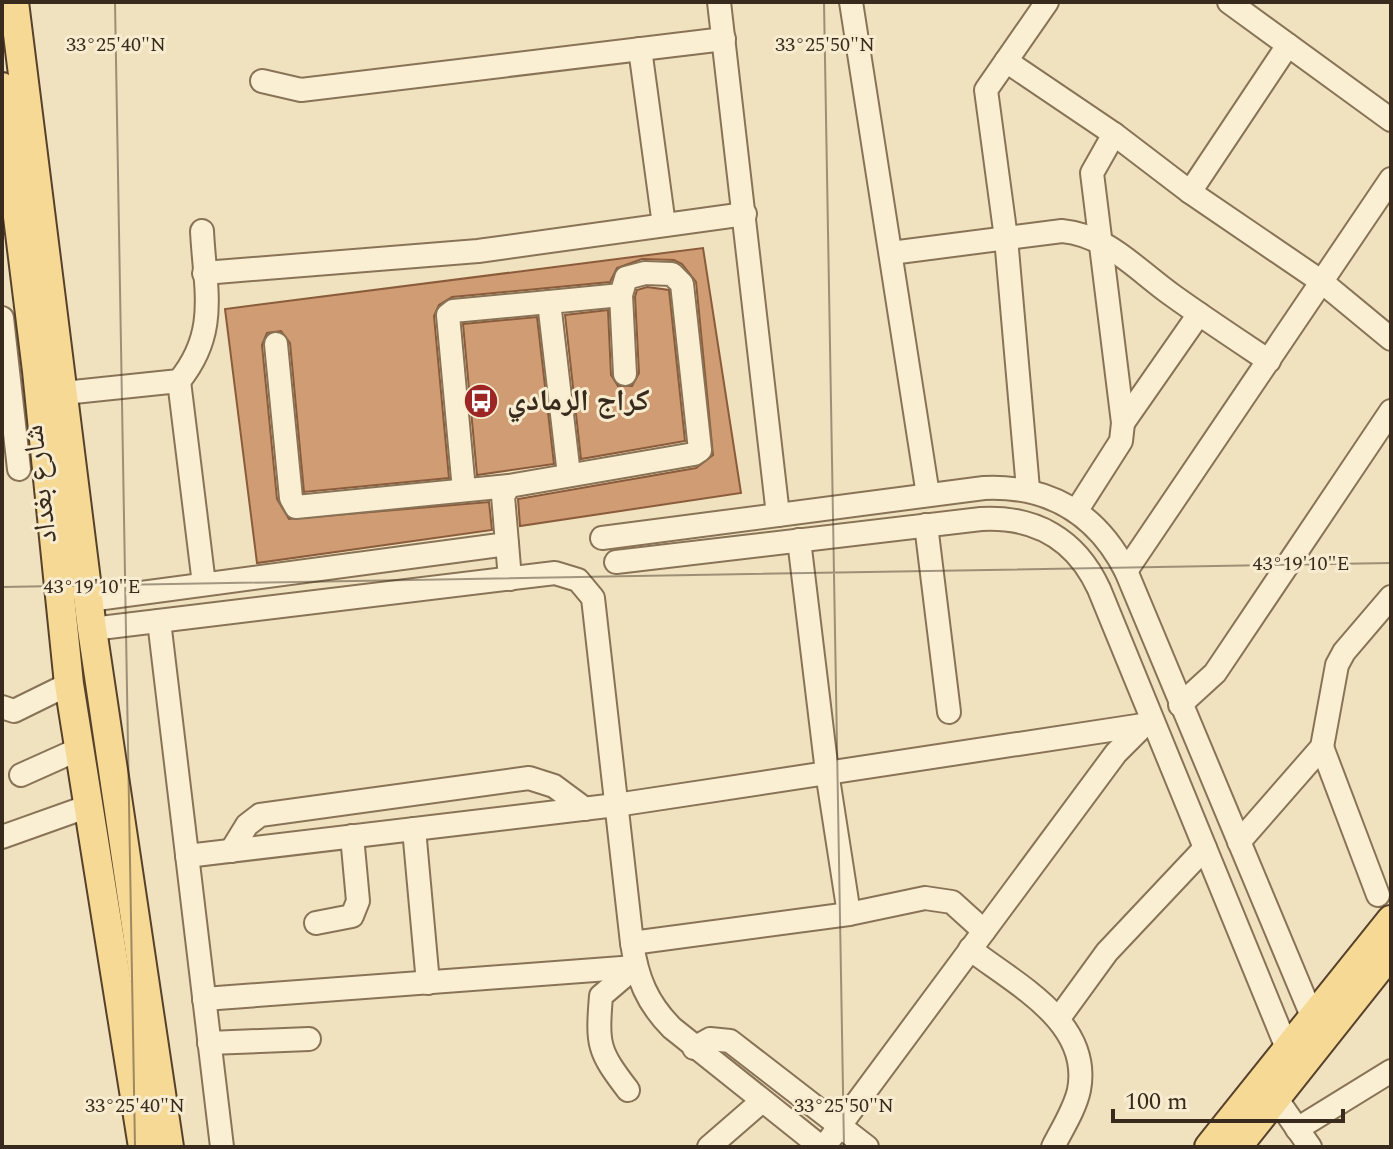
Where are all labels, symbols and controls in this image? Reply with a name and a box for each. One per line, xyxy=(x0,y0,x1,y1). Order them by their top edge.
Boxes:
text: 33°25'40"N xyxy=(66,30,166,60)
text: 33°25'50"N xyxy=(775,30,875,60)
place label: كراج الرمادي xyxy=(507,378,650,424)
bus stop icon: كراج الرمادي xyxy=(462,382,500,420)
street label: شارع بغداد xyxy=(10,422,70,546)
text: 43°19'10"E xyxy=(1252,549,1350,579)
text: 43°19'10"E xyxy=(43,572,141,602)
scale bar xyxy=(1113,1073,1343,1123)
text: 100 m xyxy=(1125,1084,1188,1120)
text: 33°25'40"N xyxy=(85,1091,185,1121)
text: 33°25'50"N xyxy=(794,1091,894,1121)

